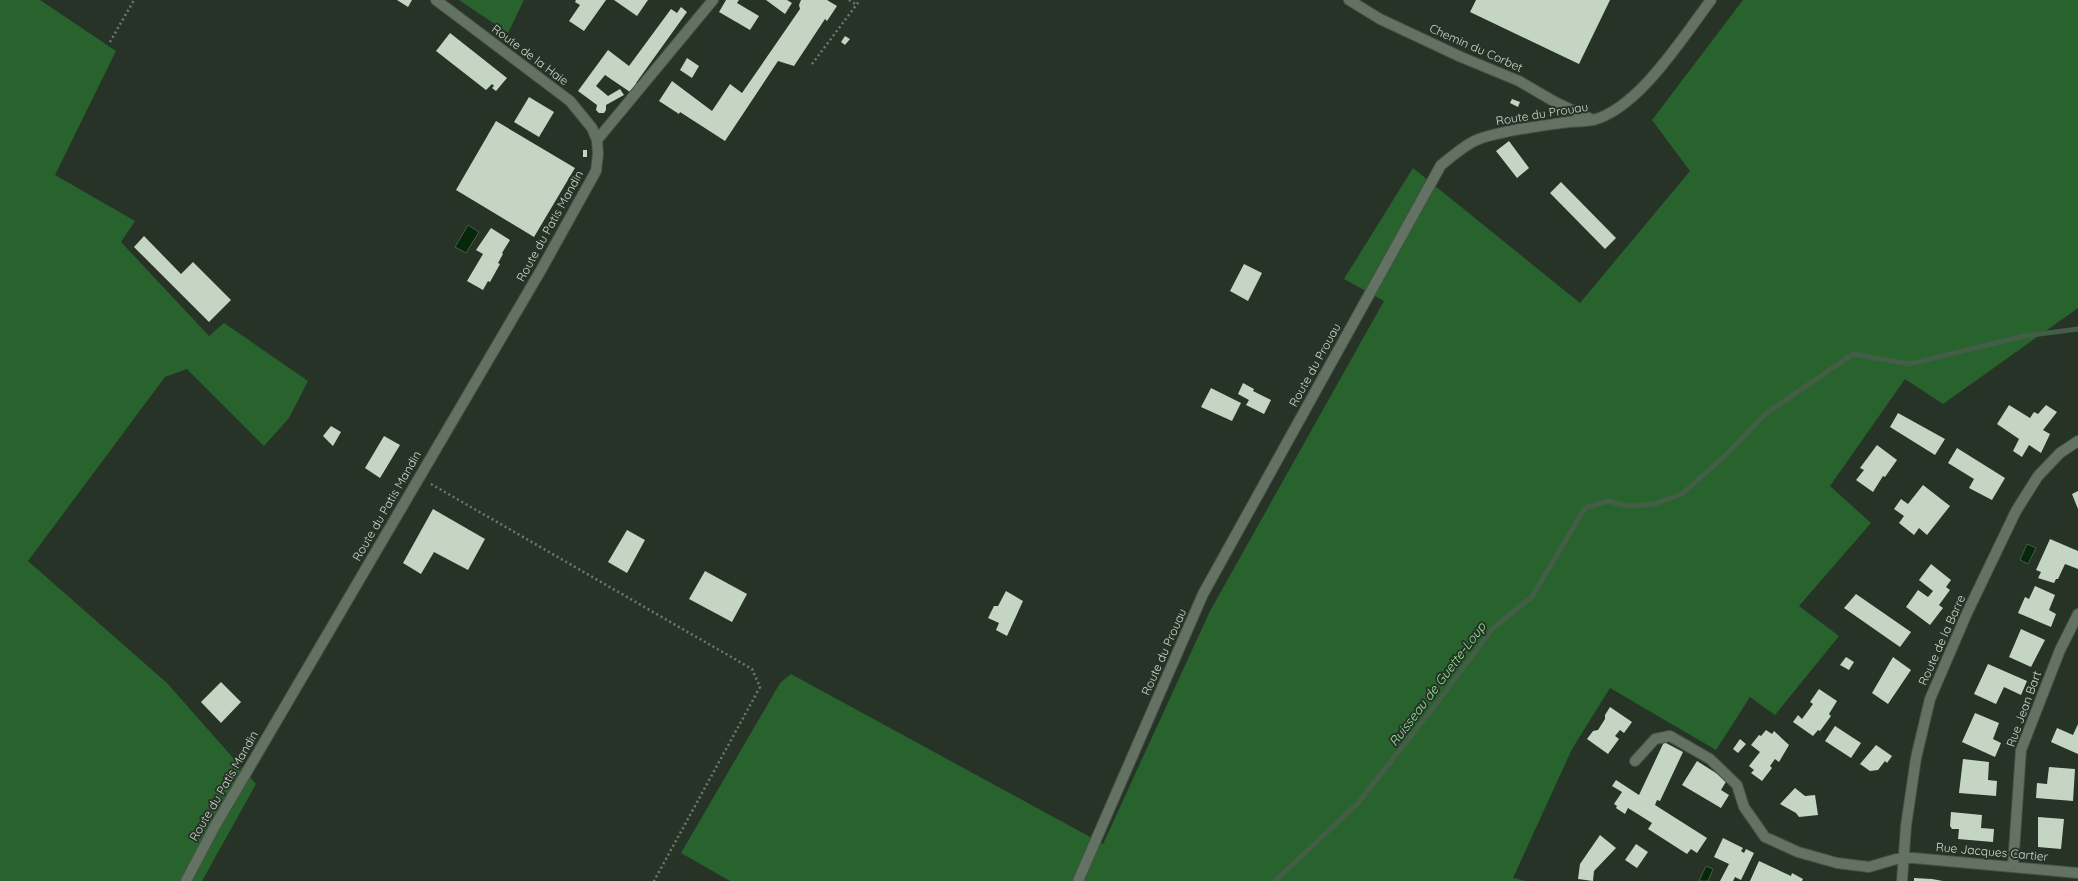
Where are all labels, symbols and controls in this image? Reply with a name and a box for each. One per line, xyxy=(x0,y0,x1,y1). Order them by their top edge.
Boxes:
street label: Chemin du Corbet xyxy=(1427,20,1525,75)
street label: Route de la Haie xyxy=(489,21,572,88)
street label: Route du Prouau xyxy=(1495,99,1589,128)
street label: Route du Patis Mandin xyxy=(513,168,586,284)
street label: Route du Prouau xyxy=(1285,320,1344,409)
street label: Route du Patis Mandin xyxy=(349,448,424,563)
street label: Route de la Barre xyxy=(1915,592,1968,687)
street label: Route du Prouau xyxy=(1138,606,1189,697)
water label: Ruisseau de Guette-Loup xyxy=(1385,618,1489,749)
street label: Rue Jean Bart xyxy=(2003,669,2044,749)
street label: Route du Patis Mandin xyxy=(186,728,261,843)
street label: Rue Jacques Cartier xyxy=(1935,839,2049,864)

